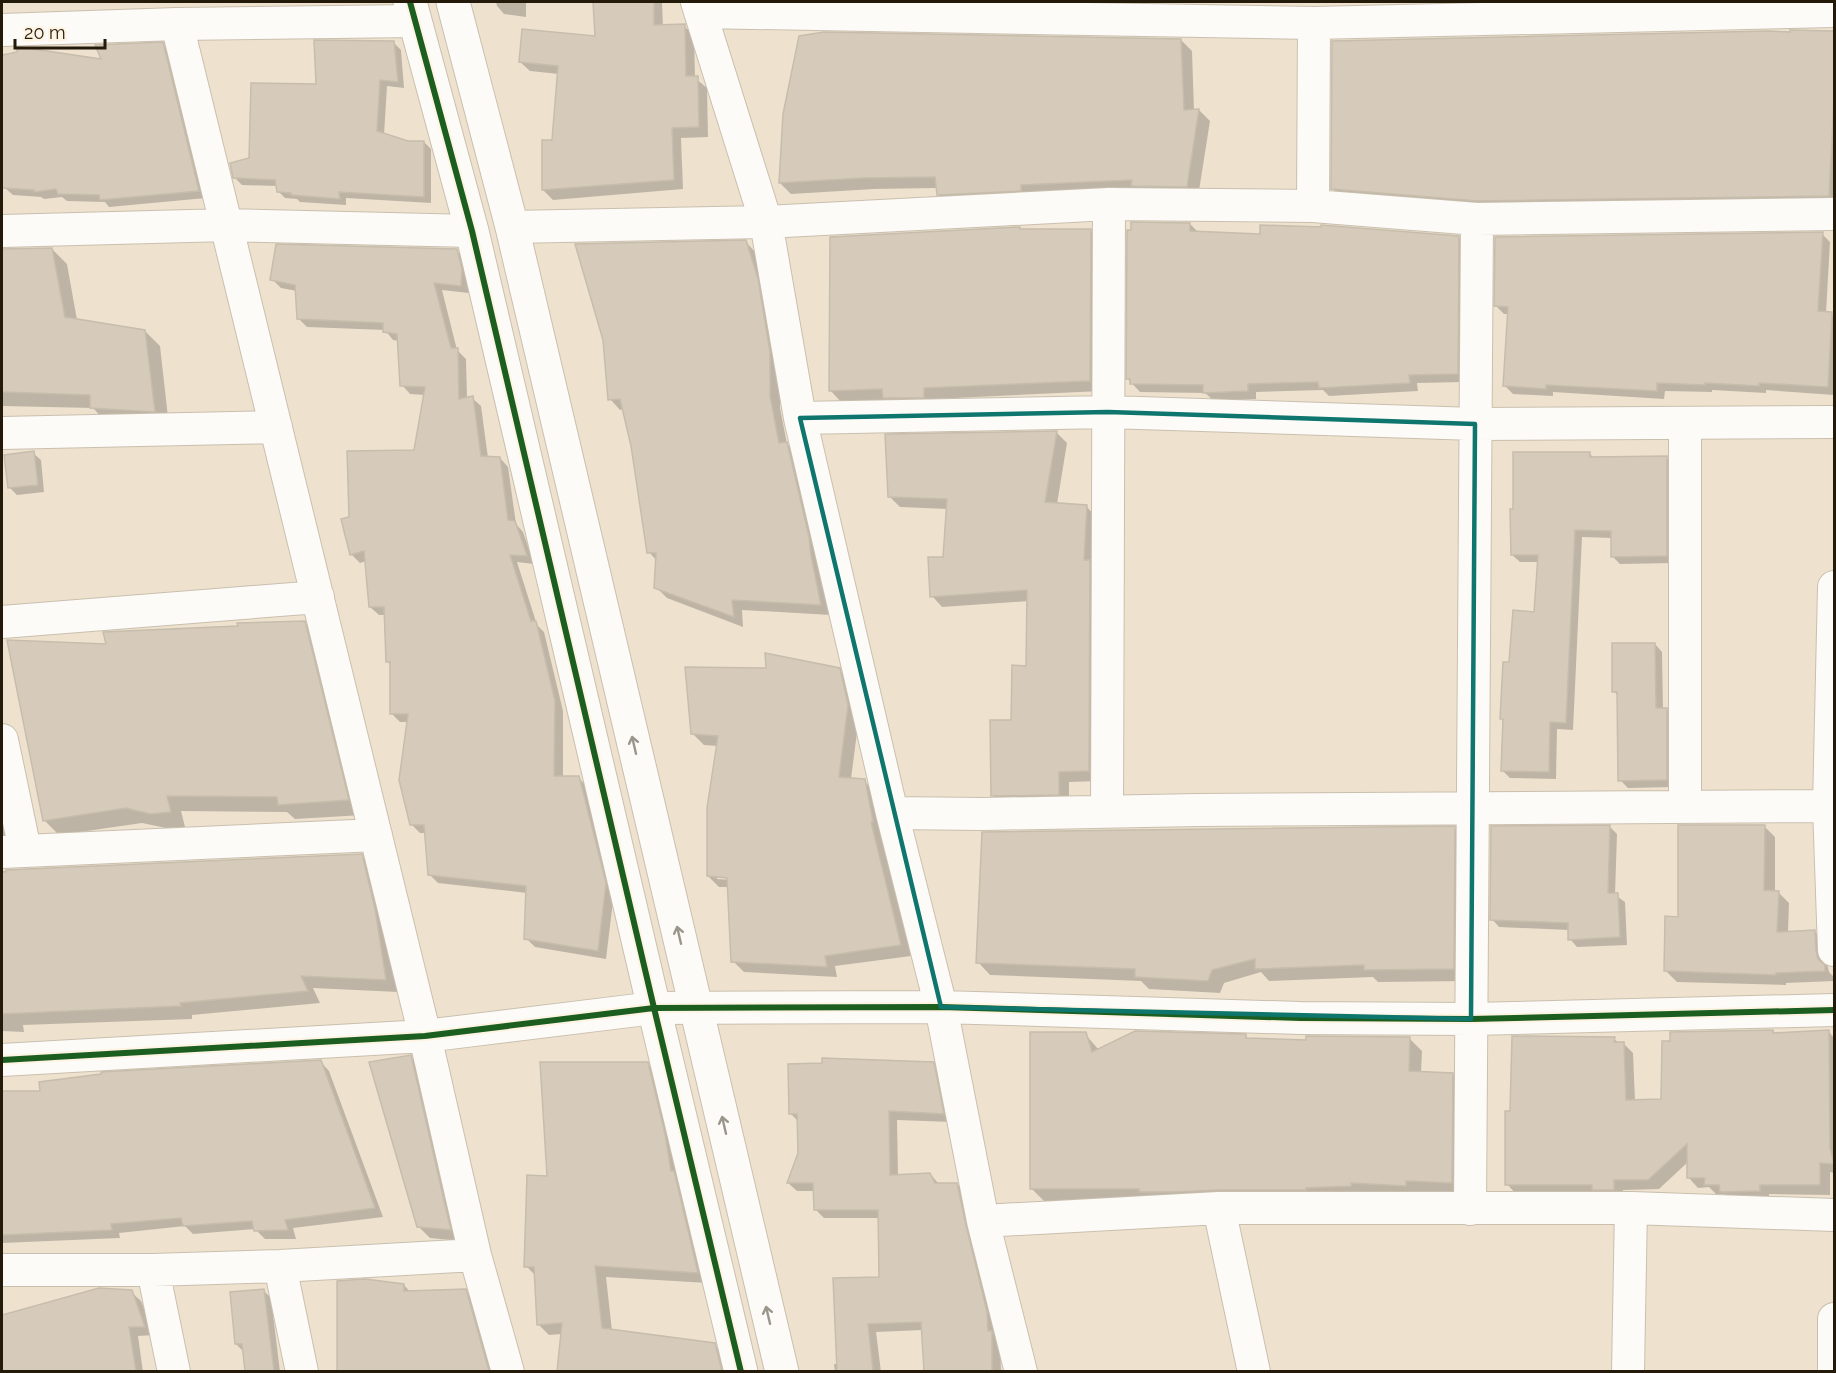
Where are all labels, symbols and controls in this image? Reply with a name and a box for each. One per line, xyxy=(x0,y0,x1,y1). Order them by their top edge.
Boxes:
scale bar xyxy=(15,12,105,50)
text: 20 m xyxy=(24,22,66,43)
one-way arrow xyxy=(628,736,640,755)
one-way arrow xyxy=(673,926,684,945)
one-way arrow xyxy=(717,1116,729,1135)
one-way arrow xyxy=(762,1305,774,1324)

